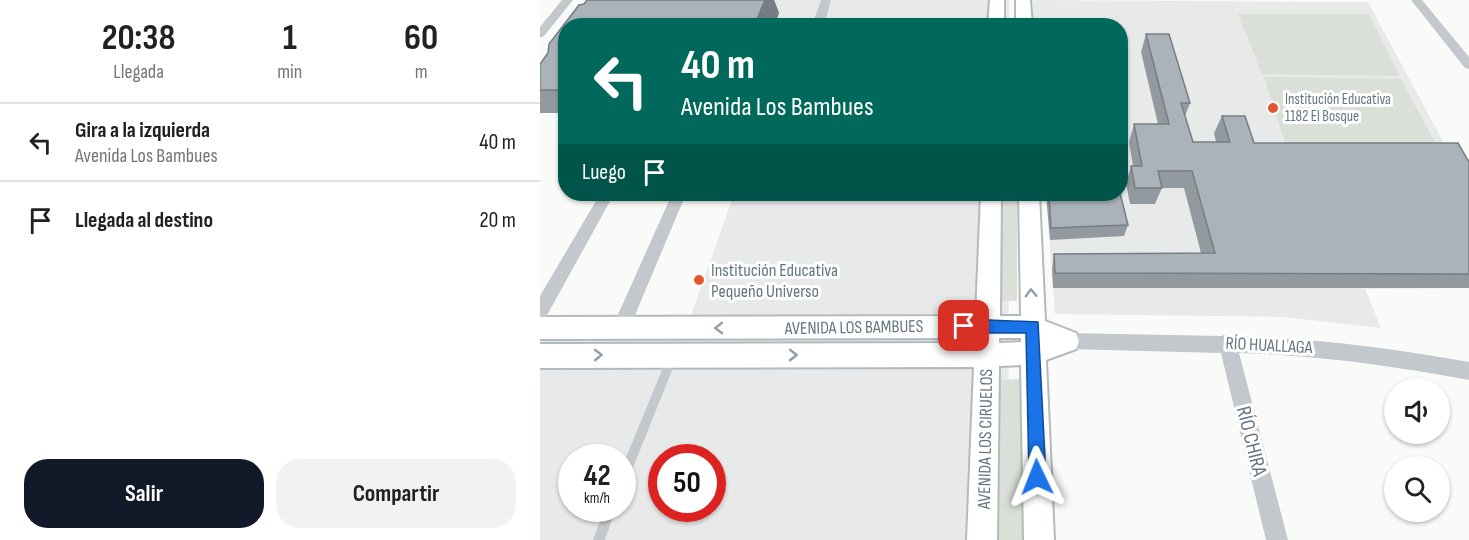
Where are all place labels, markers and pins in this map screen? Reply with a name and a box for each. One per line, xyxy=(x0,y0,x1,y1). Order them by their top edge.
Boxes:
place label: Institución Educativa 1182 El Bosque xyxy=(1285,90,1391,126)
marker: Institución Educativa 1182 El Bosque xyxy=(1266,101,1280,115)
place label: Institución Educativa Pequeño Universo xyxy=(711,260,838,302)
marker: Institución Educativa Pequeño Universo xyxy=(692,273,706,287)
pin xyxy=(938,300,989,351)

